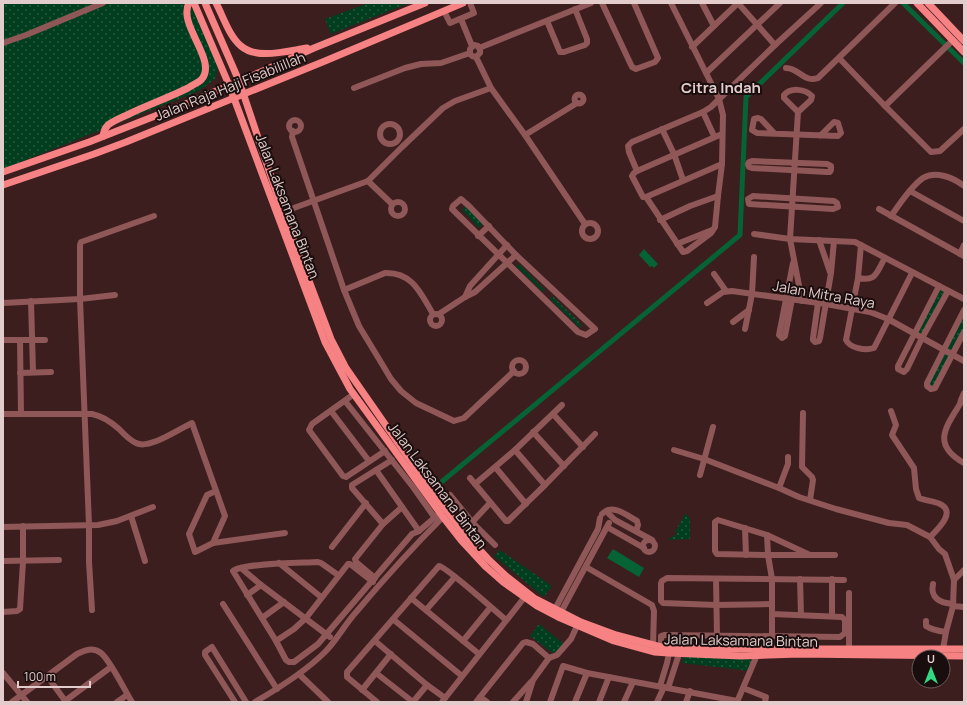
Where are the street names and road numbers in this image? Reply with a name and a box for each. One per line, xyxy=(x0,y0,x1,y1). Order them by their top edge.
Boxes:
street label: Jalan Raja Haji Fisabilillah xyxy=(152,47,308,125)
street label: Jalan Laksamana Bintan xyxy=(252,131,324,281)
street label: Jalan Mitra Raya xyxy=(771,276,877,312)
street label: Jalan Laksamana Bintan xyxy=(384,418,492,552)
street label: Jalan Laksamana Bintan xyxy=(664,629,818,651)

